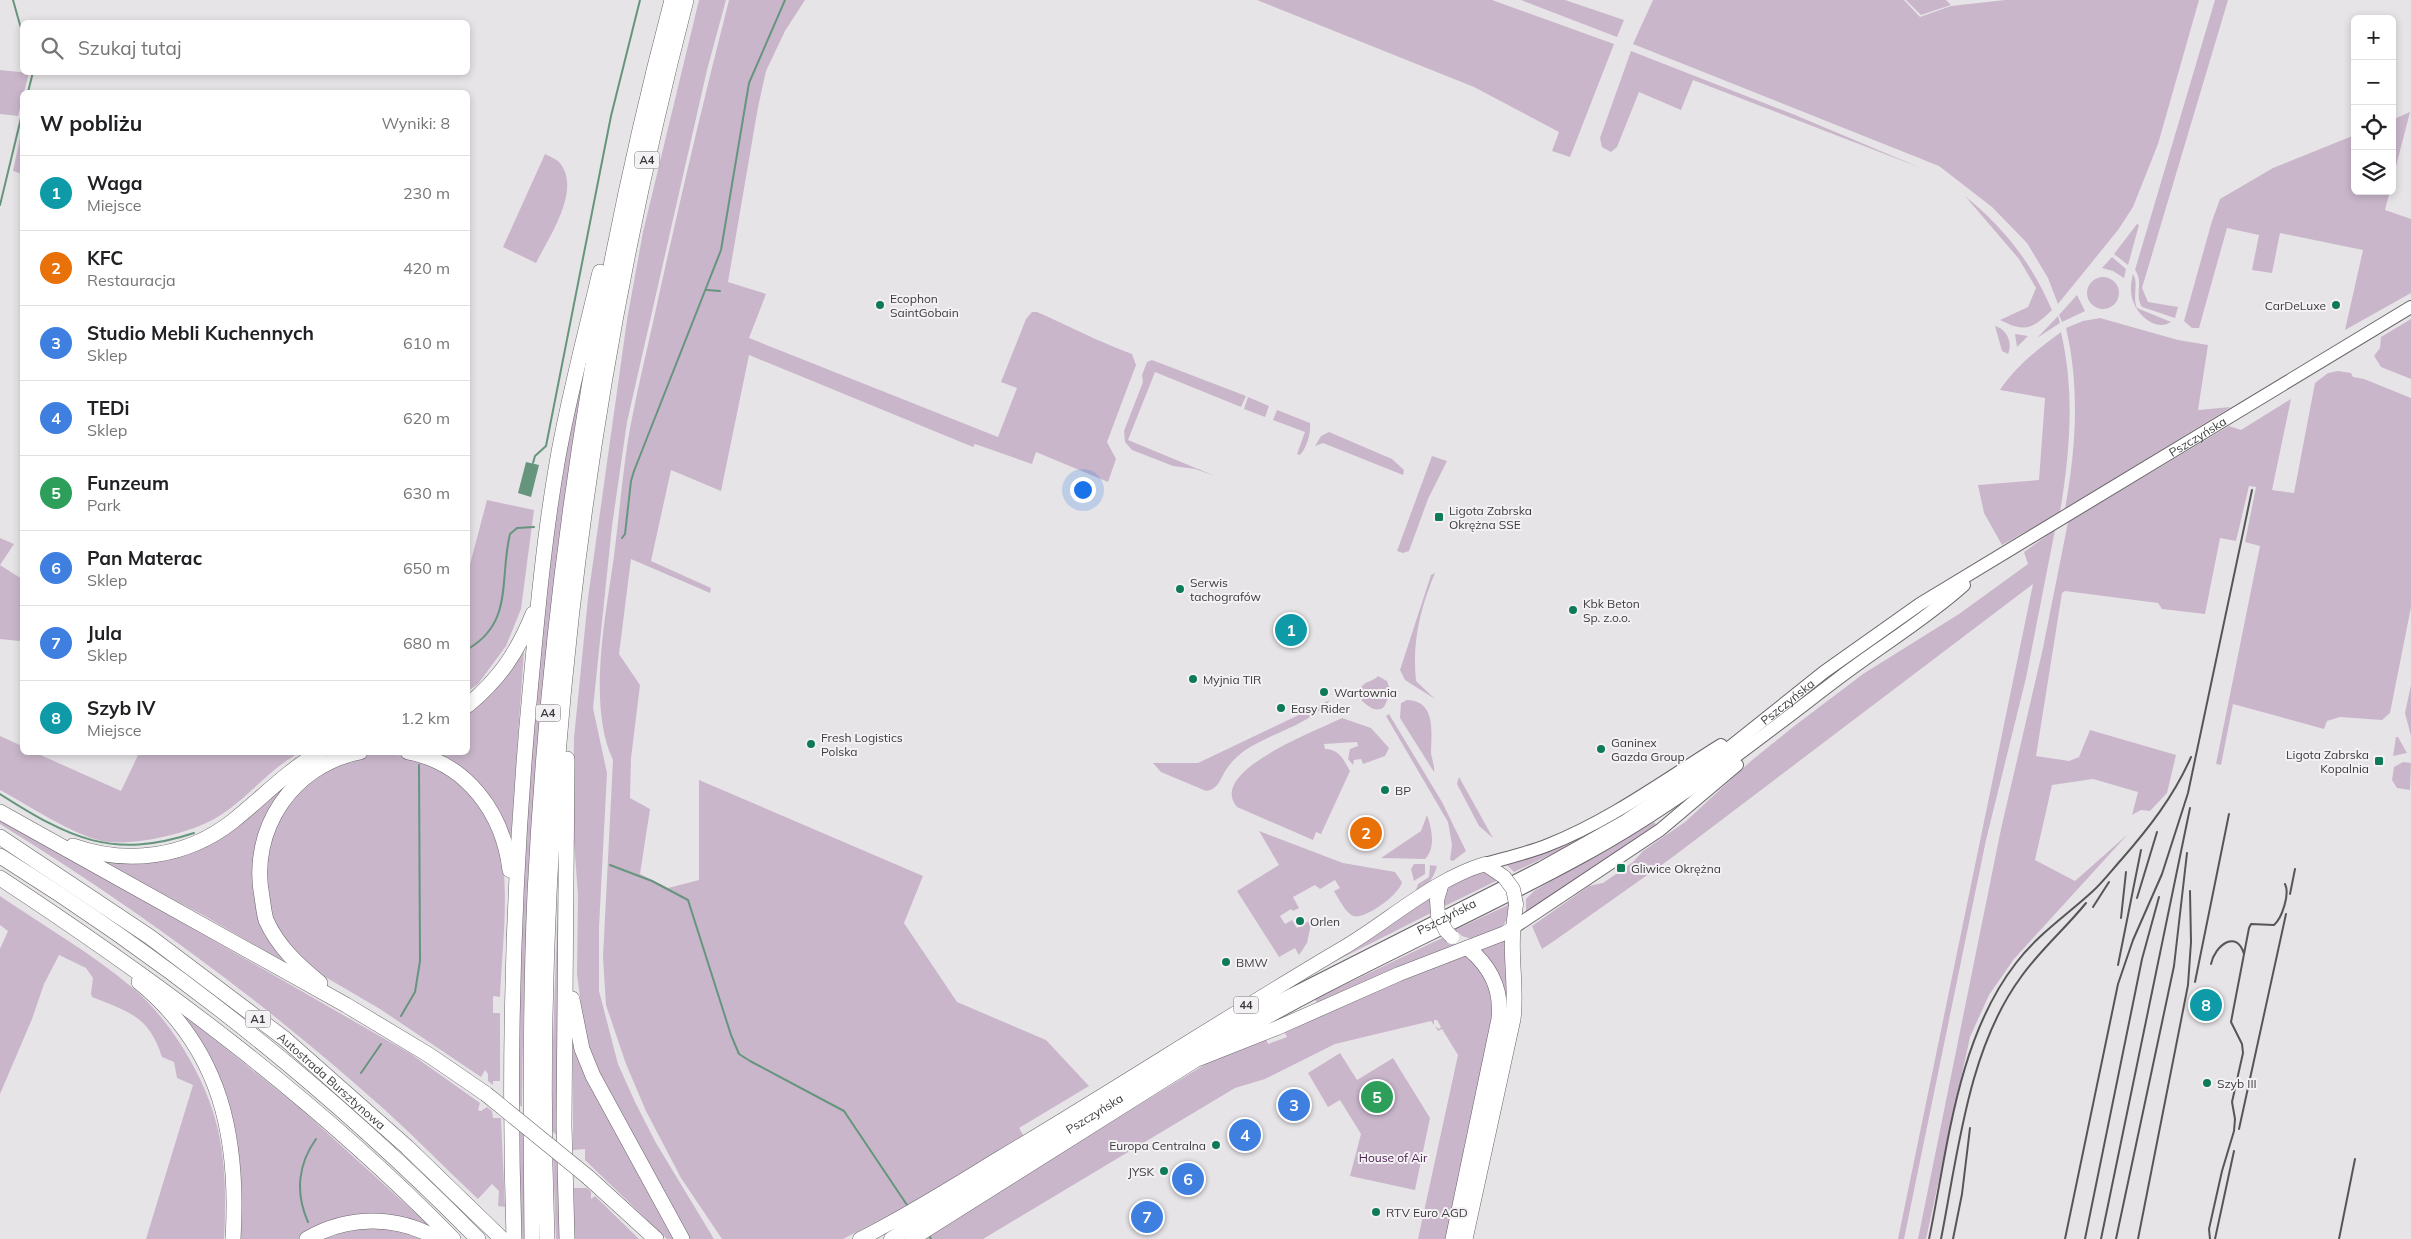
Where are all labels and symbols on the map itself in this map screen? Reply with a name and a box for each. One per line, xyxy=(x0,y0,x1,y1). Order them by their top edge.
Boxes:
road number: A4 xyxy=(634,152,660,168)
place label: Ecophon SaintGobain xyxy=(890,291,959,320)
place label: CarDeLuxe xyxy=(2265,298,2326,313)
marker: Ecophon SaintGobain xyxy=(874,299,886,311)
marker: CarDeLuxe xyxy=(2330,299,2342,311)
street label: Pszczyńska xyxy=(2166,413,2229,459)
your location xyxy=(1070,477,1096,503)
place label: Ligota Zabrska Okrężna SSE xyxy=(1449,503,1532,532)
marker: Ligota Zabrska Okrężna SSE xyxy=(1433,511,1445,523)
place label: Serwis tachografów xyxy=(1190,575,1262,604)
marker: Serwis tachografów xyxy=(1174,583,1186,595)
place label: Kbk Beton Sp. z.o.o. xyxy=(1583,596,1640,625)
marker: Kbk Beton Sp. z.o.o. xyxy=(1567,604,1579,616)
pin: 1 xyxy=(1275,611,1307,649)
place label: Myjnia TIR xyxy=(1203,672,1261,687)
marker: Myjnia TIR xyxy=(1187,673,1199,685)
street label: Pszczyńska xyxy=(1757,676,1817,727)
place label: Wartownia xyxy=(1334,685,1397,700)
marker: Wartownia xyxy=(1318,686,1330,698)
place label: Easy Rider xyxy=(1291,701,1350,716)
marker: Easy Rider xyxy=(1275,702,1287,714)
road number: A4 xyxy=(536,704,560,721)
place label: Fresh Logistics Polska xyxy=(821,730,903,759)
place label: Ganinex Gazda Group xyxy=(1611,735,1685,764)
marker: Fresh Logistics Polska xyxy=(805,738,817,750)
marker: Ganinex Gazda Group xyxy=(1595,743,1607,755)
place label: Ligota Zabrska Kopalnia xyxy=(2286,747,2369,776)
marker: Ligota Zabrska Kopalnia xyxy=(2373,755,2385,767)
place label: BP xyxy=(1395,783,1411,798)
marker: BP xyxy=(1379,784,1391,796)
pin: 2 xyxy=(1350,814,1382,852)
place label: Gliwice Okrężna xyxy=(1631,861,1721,876)
marker: Gliwice Okrężna xyxy=(1615,862,1627,874)
street label: Pszczyńska xyxy=(1414,895,1478,937)
place label: Orlen xyxy=(1310,914,1340,929)
marker: Orlen xyxy=(1294,915,1306,927)
place label: BMW xyxy=(1236,955,1268,970)
marker: BMW xyxy=(1220,956,1232,968)
pin: 8 xyxy=(2190,986,2222,1024)
road number: 44 xyxy=(1234,996,1258,1014)
road number: A1 xyxy=(246,1011,270,1028)
street label: Autostrada Bursztynowa xyxy=(275,1029,389,1132)
place label: Szyb III xyxy=(2217,1076,2257,1091)
marker: Szyb III xyxy=(2201,1077,2213,1089)
pin: 5 xyxy=(1361,1078,1393,1116)
pin: 3 xyxy=(1278,1086,1310,1124)
street label: Pszczyńska xyxy=(1063,1090,1125,1136)
pin: 4 xyxy=(1229,1116,1261,1154)
place label: Europa Centralna xyxy=(1109,1138,1206,1153)
marker: Europa Centralna xyxy=(1210,1139,1222,1151)
park label: House of Air xyxy=(1359,1150,1428,1165)
pin: 6 xyxy=(1172,1160,1204,1198)
place label: JYSK xyxy=(1128,1164,1154,1179)
marker: JYSK xyxy=(1158,1165,1170,1177)
pin: 7 xyxy=(1131,1198,1163,1236)
place label: RTV Euro AGD xyxy=(1386,1205,1468,1220)
marker: RTV Euro AGD xyxy=(1370,1206,1382,1218)

